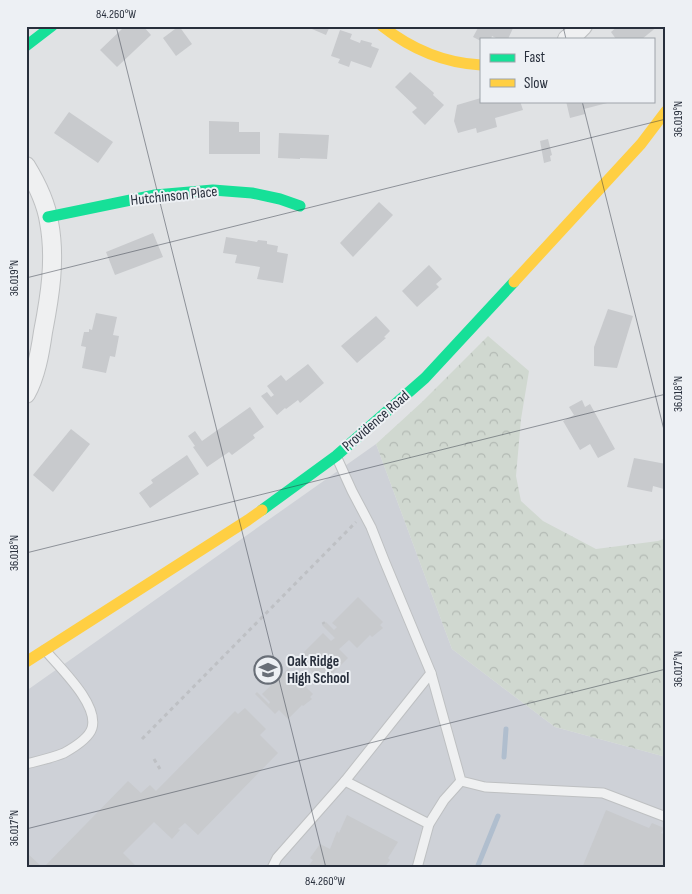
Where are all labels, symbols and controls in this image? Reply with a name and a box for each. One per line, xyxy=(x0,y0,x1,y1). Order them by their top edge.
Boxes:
text: 84.260°W xyxy=(96,7,136,22)
legend xyxy=(480,38,654,102)
text: Fast xyxy=(524,48,546,67)
text: Slow xyxy=(524,74,548,93)
text: 36.019°N xyxy=(671,101,686,137)
street label: Hutchinson Place xyxy=(130,182,218,210)
text: 36.019°N xyxy=(7,260,22,296)
text: 36.018°N xyxy=(671,376,686,412)
street label: Providence Road xyxy=(338,387,414,455)
text: 36.018°N xyxy=(7,535,22,571)
text: 36.017°N xyxy=(671,651,686,687)
place label: Oak Ridge High School xyxy=(287,652,349,688)
school or university icon: Oak Ridge High School xyxy=(253,655,283,685)
text: 36.017°N xyxy=(7,810,22,846)
text: 84.260°W xyxy=(305,874,345,889)

